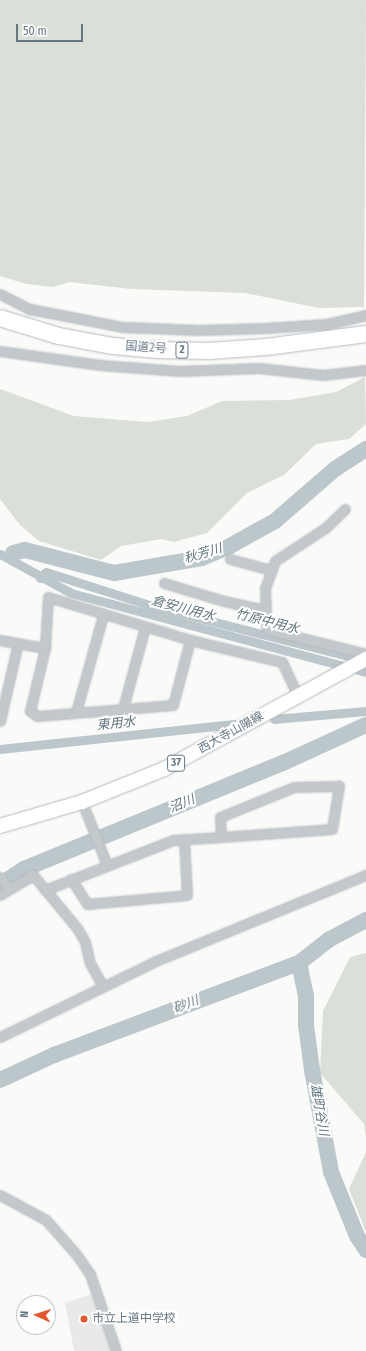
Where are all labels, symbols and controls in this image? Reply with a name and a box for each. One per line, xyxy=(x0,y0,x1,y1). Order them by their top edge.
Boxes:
scale bar xyxy=(18,16,85,42)
text: 50 m xyxy=(23,24,47,38)
street label: 国道2号 xyxy=(125,339,167,357)
road number: 2 xyxy=(175,341,189,359)
water label: 秋芳川 xyxy=(182,541,224,567)
water label: 倉安川用水 xyxy=(150,593,216,625)
water label: 竹原中用水 xyxy=(234,607,300,637)
street label: 西大寺山陽線 xyxy=(196,709,266,757)
water label: 東用水 xyxy=(96,714,136,734)
road number: 37 xyxy=(167,754,185,772)
water label: 沼川 xyxy=(167,792,197,816)
water label: 砂川 xyxy=(171,993,201,1017)
water label: 雄町谷川 xyxy=(307,1083,331,1137)
north arrow xyxy=(16,1295,56,1335)
text: N xyxy=(18,1311,31,1318)
place label: 市立上道中学校 xyxy=(92,1312,176,1326)
marker: 市立上道中学校 xyxy=(79,1314,89,1324)

